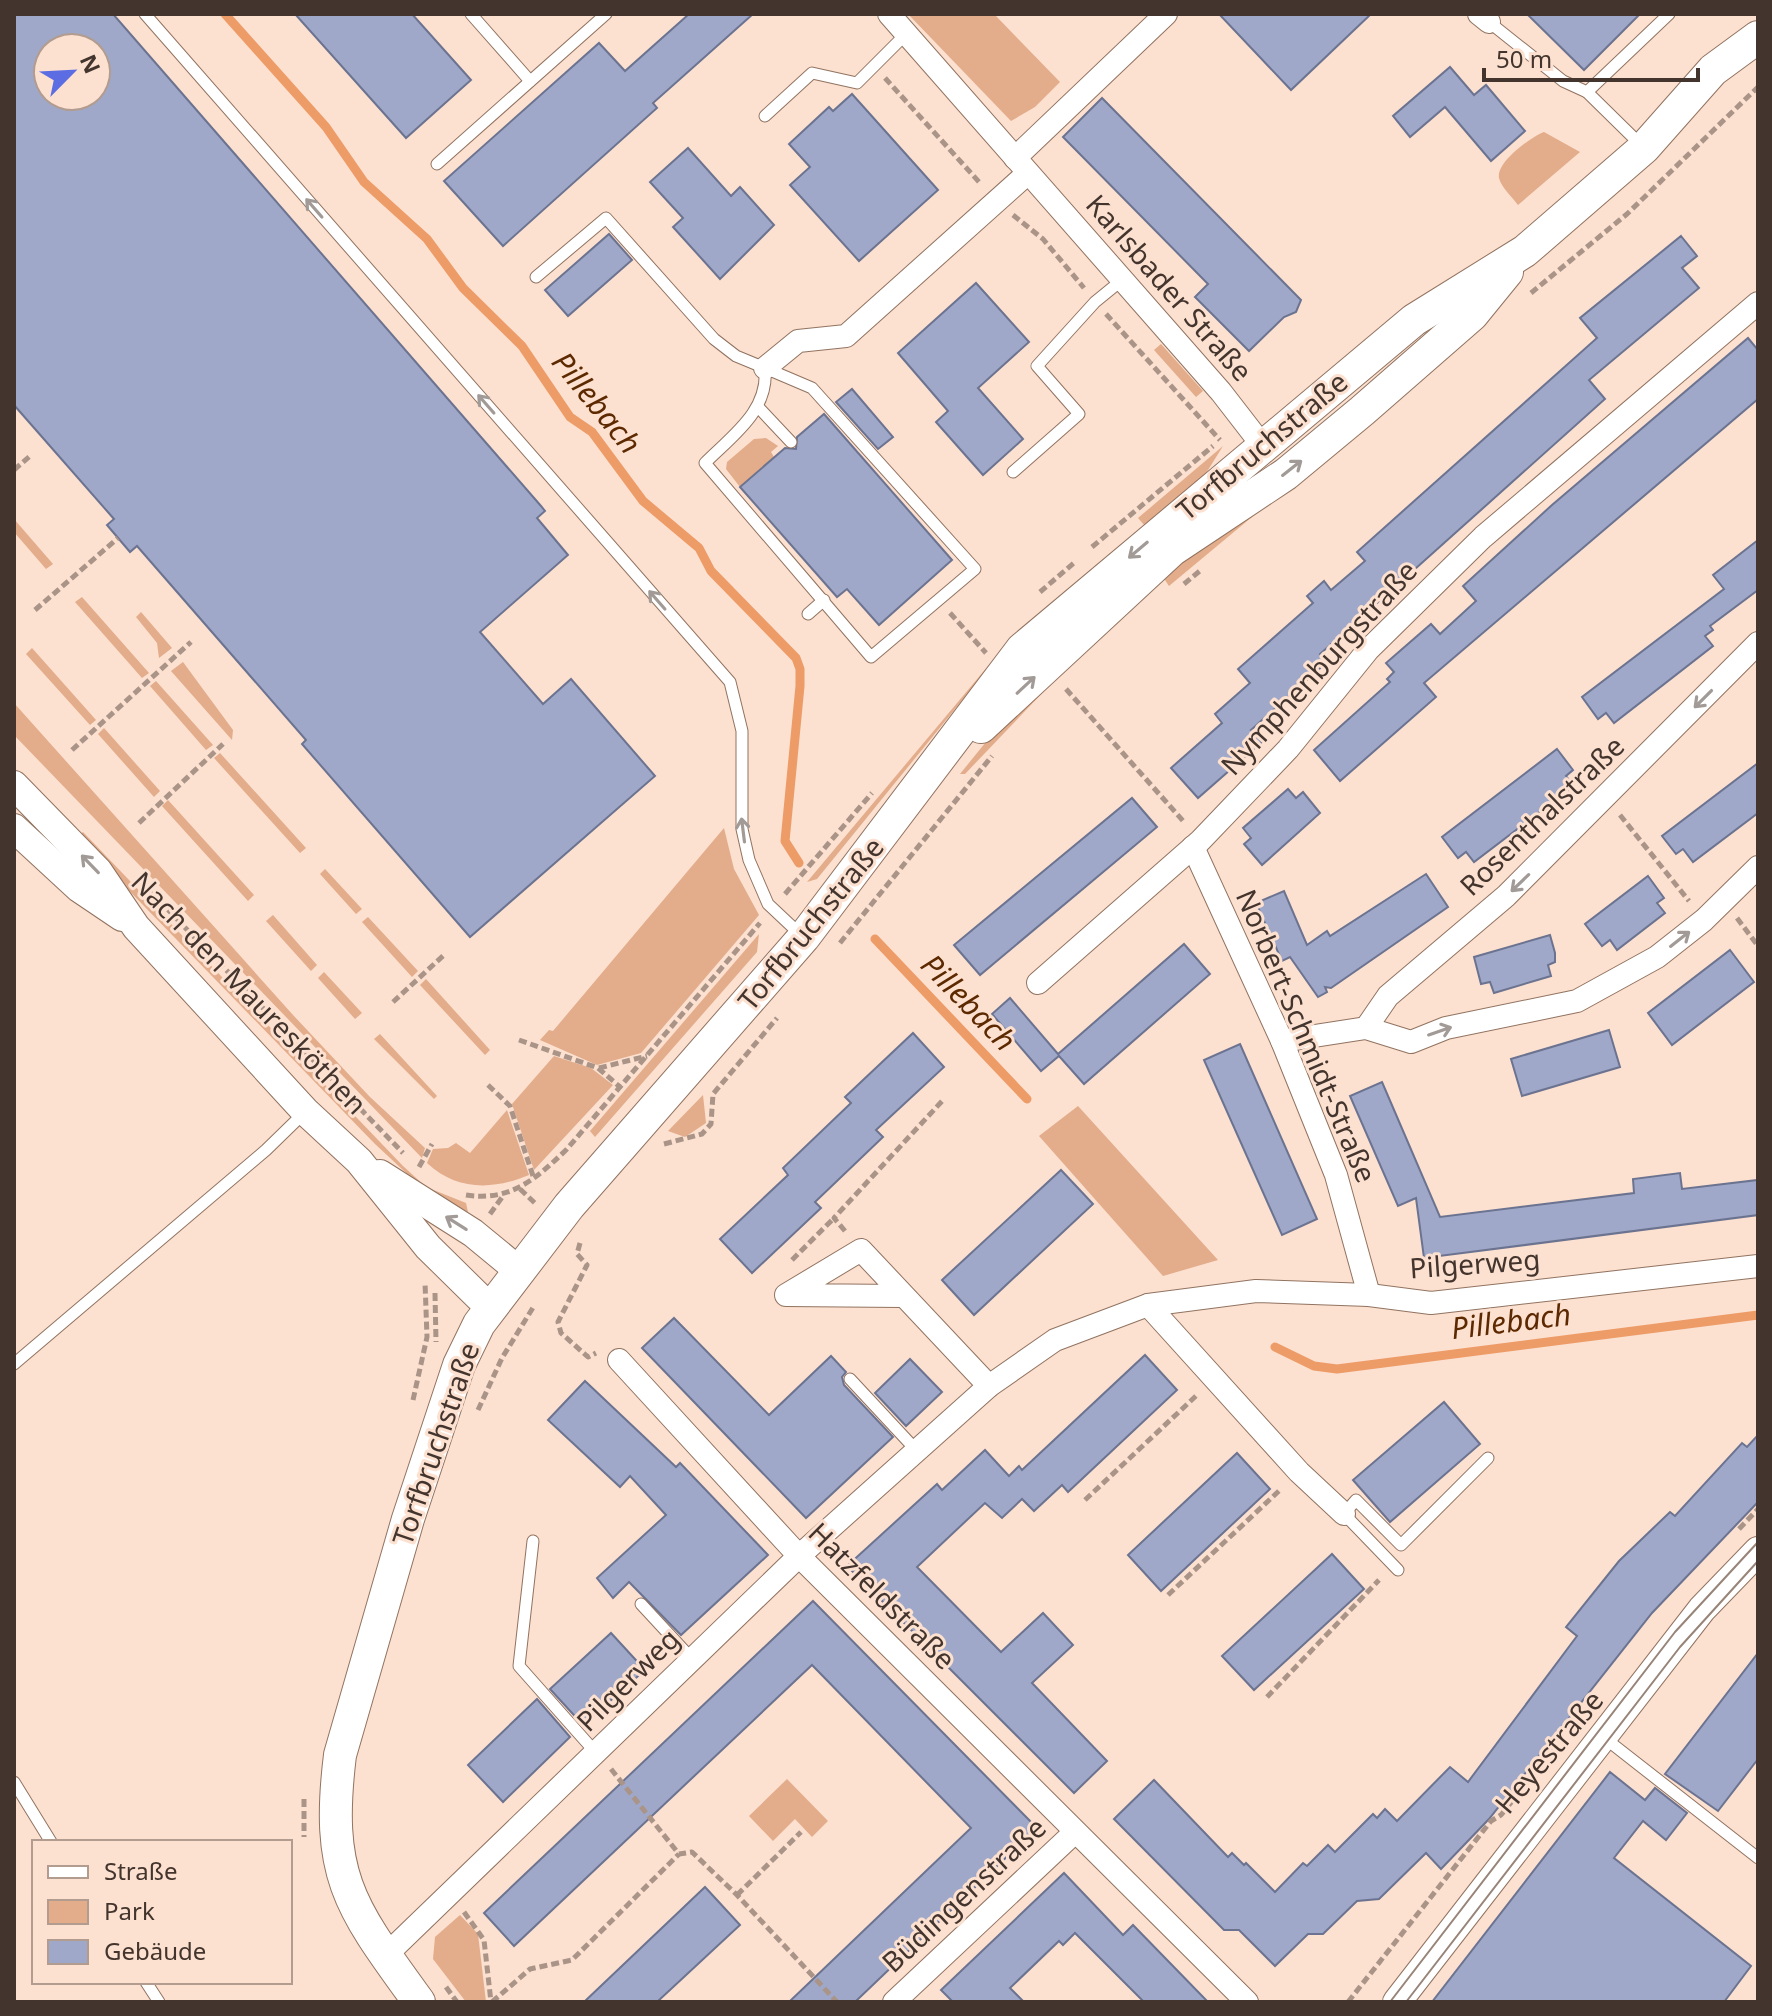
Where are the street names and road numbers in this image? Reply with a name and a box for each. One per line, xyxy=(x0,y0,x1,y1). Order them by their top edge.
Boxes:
street label: Karlsbader Straße xyxy=(1078,186,1261,389)
street label: Torfbruchstraße xyxy=(1168,362,1355,528)
street label: Nymphenburgstraße xyxy=(1212,552,1425,783)
street label: Rosenthalstraße xyxy=(1451,727,1632,904)
street label: Torfbruchstraße xyxy=(729,829,892,1018)
street label: Nach den Mauresköthen xyxy=(124,863,376,1122)
street label: Norbert-Schmidt-Straße xyxy=(1228,883,1386,1188)
street label: Pilgerweg xyxy=(1408,1239,1542,1287)
street label: Torfbruchstraße xyxy=(383,1337,488,1550)
street label: Hatzfeldstraße xyxy=(801,1514,964,1677)
street label: Pilgerweg xyxy=(568,1620,687,1739)
street label: Heyestraße xyxy=(1486,1682,1611,1821)
street label: Büdingenstraße xyxy=(873,1808,1054,1980)

